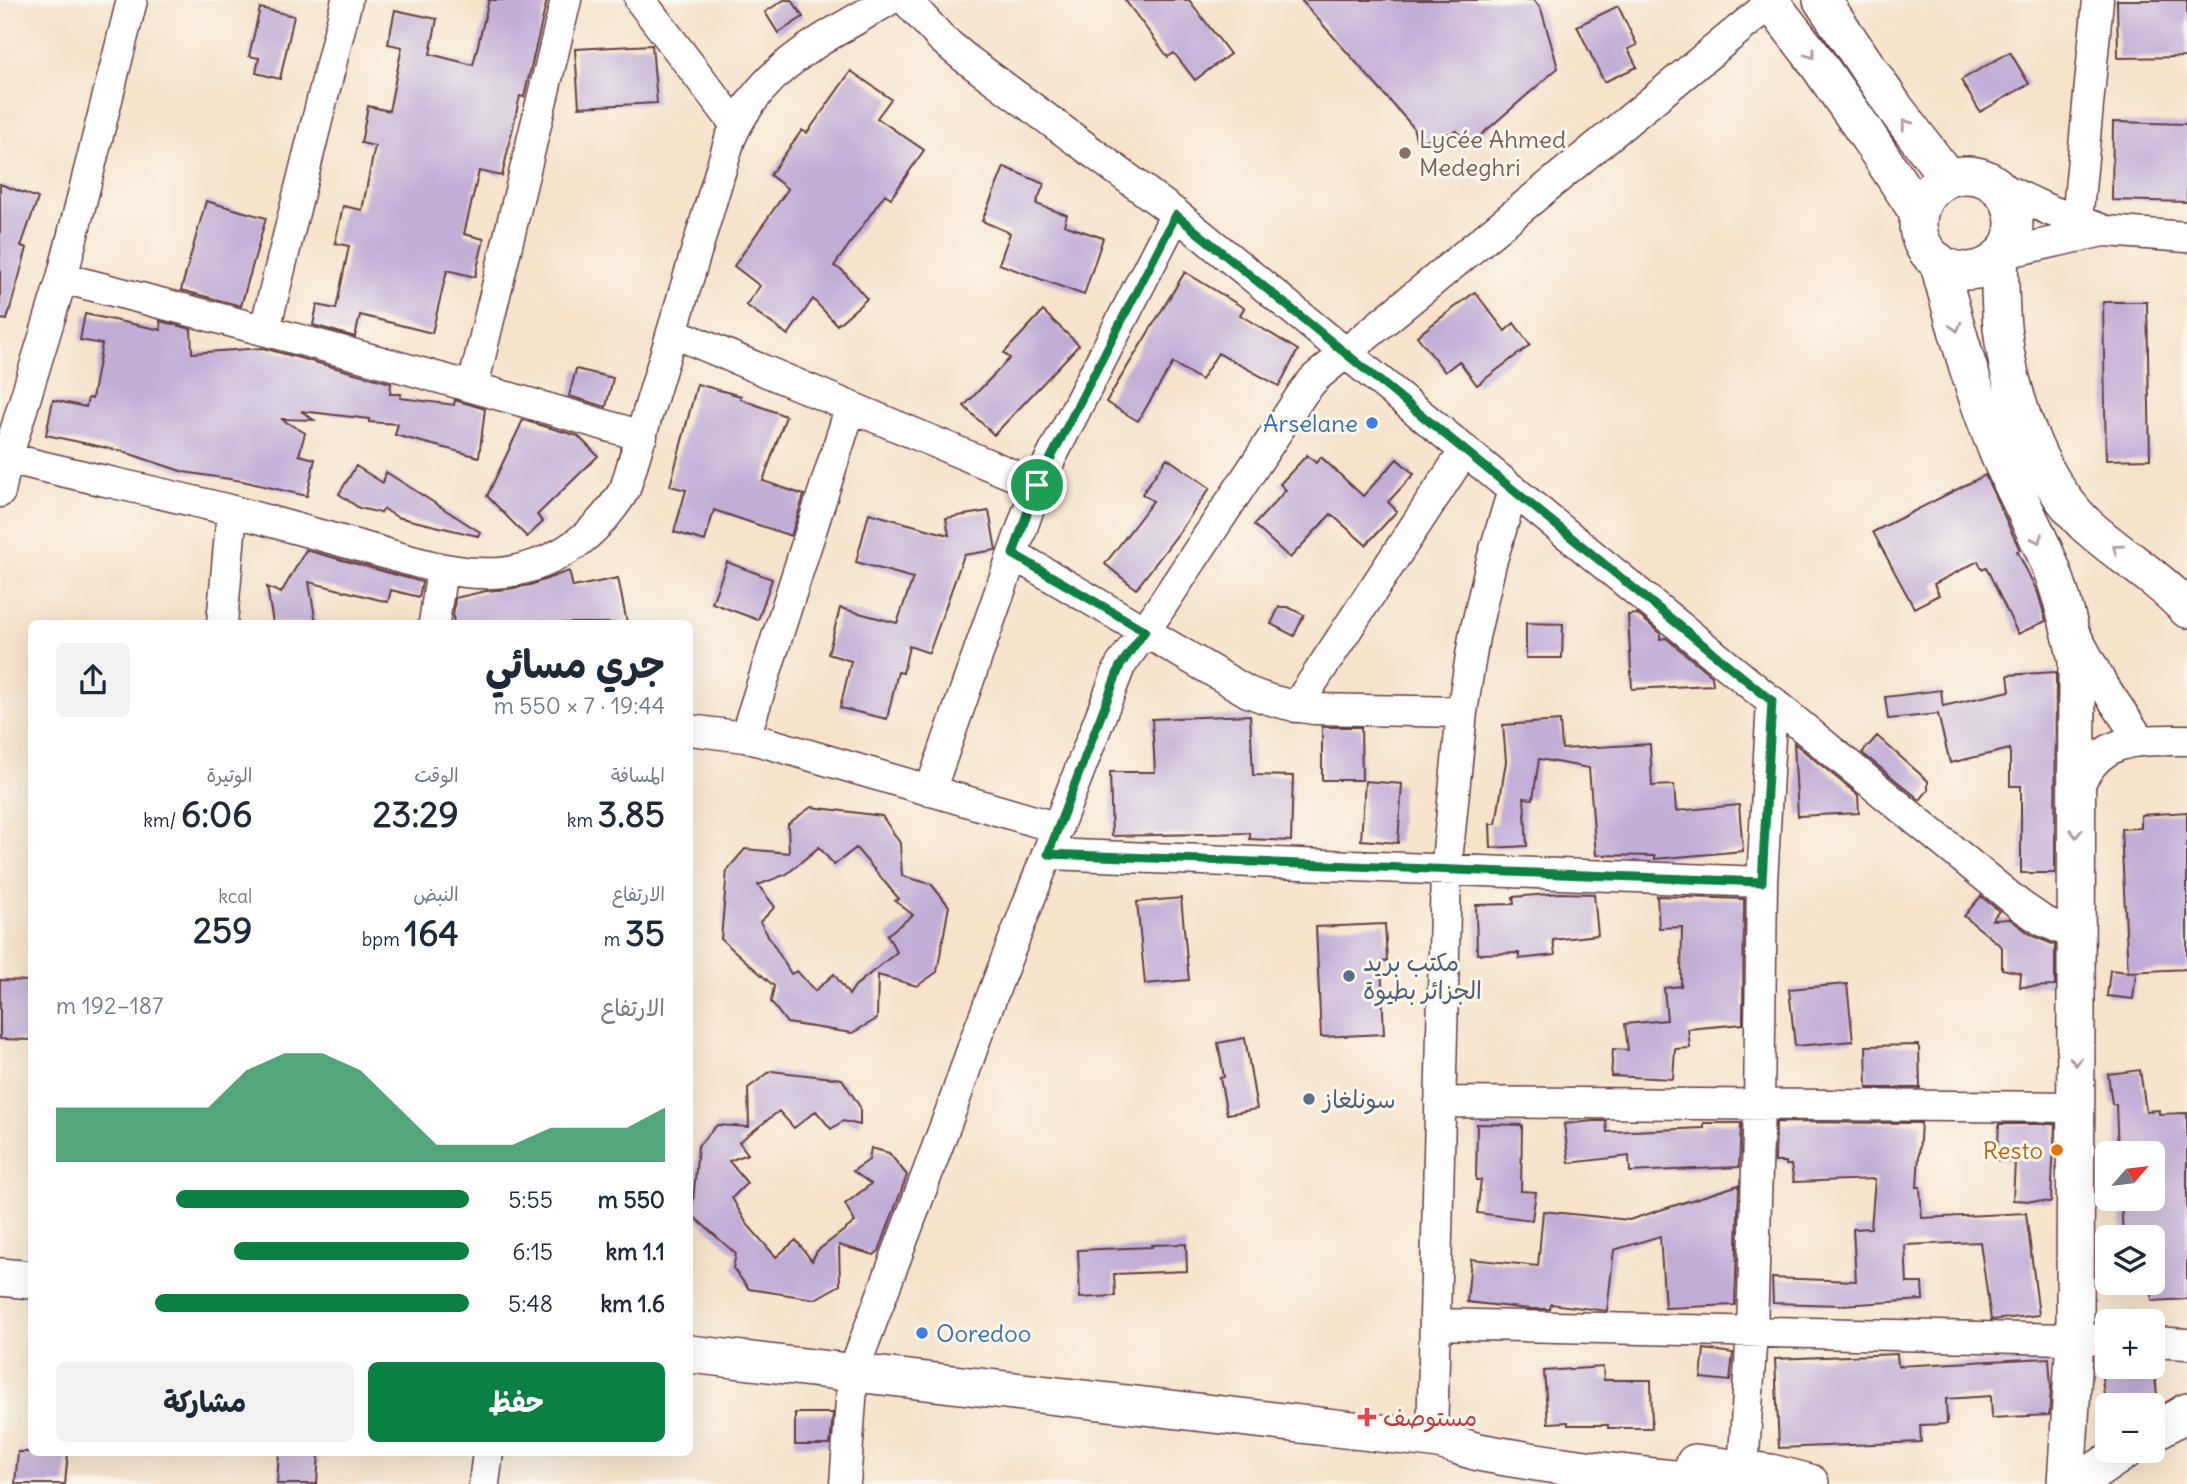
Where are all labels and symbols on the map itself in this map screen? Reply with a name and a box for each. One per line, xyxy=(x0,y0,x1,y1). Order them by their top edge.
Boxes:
one-way arrow xyxy=(1802,46,1815,59)
one-way arrow xyxy=(1902,119,1915,132)
place label: Lycée Ahmed Medeghri xyxy=(1419,124,1566,182)
marker: Lycée Ahmed Medeghri xyxy=(1397,145,1413,161)
one-way arrow xyxy=(1948,321,1962,333)
place label: Arselane xyxy=(1263,408,1358,438)
marker: Arselane xyxy=(1364,415,1380,431)
pin xyxy=(1007,455,1067,515)
one-way arrow xyxy=(2030,532,2044,544)
one-way arrow xyxy=(2112,545,2124,557)
one-way arrow xyxy=(2069,828,2084,839)
place label: مكتب بريد الجزائر بطيوة xyxy=(1363,947,1482,1006)
marker: مكتب بريد الجزائر بطيوة xyxy=(1341,968,1357,984)
one-way arrow xyxy=(2068,1056,2084,1067)
place label: سونلغاز xyxy=(1321,1084,1396,1115)
marker: سونلغاز xyxy=(1301,1091,1317,1107)
place label: Resto xyxy=(1983,1135,2043,1165)
north arrow xyxy=(2095,1141,2165,1211)
marker: Resto xyxy=(2049,1142,2065,1158)
place label: Ooredoo xyxy=(936,1318,1031,1348)
marker: Ooredoo xyxy=(914,1325,930,1341)
place label: مستوصف xyxy=(1383,1402,1477,1433)
marker: مستوصف xyxy=(1357,1407,1377,1427)

